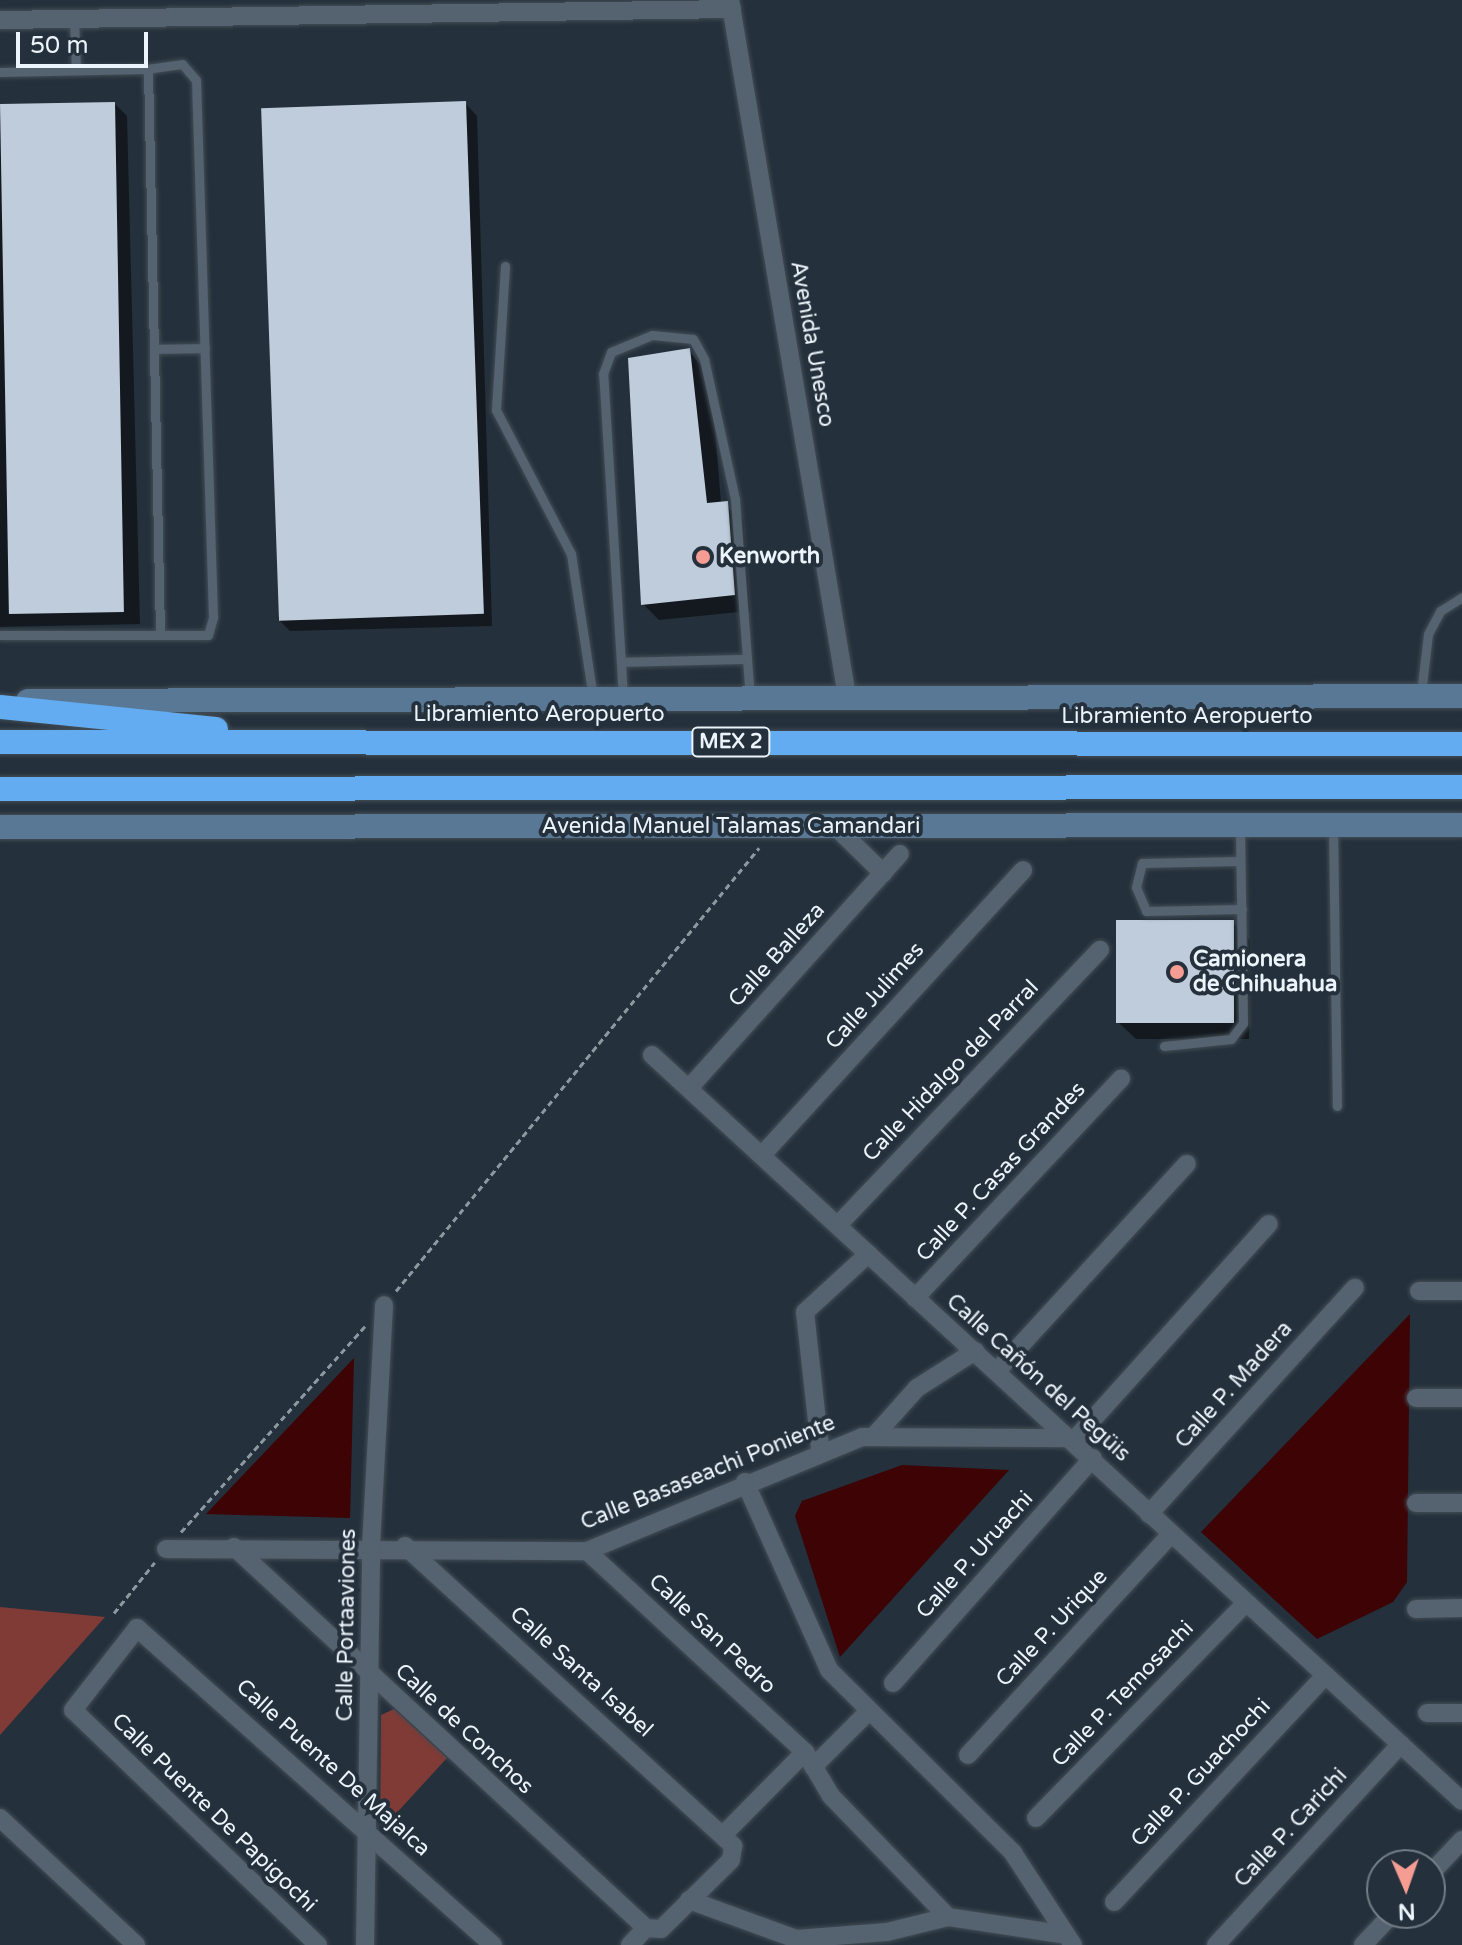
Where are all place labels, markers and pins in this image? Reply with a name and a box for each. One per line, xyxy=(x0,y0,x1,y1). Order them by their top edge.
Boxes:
place label: Kenworth xyxy=(719,544,820,570)
marker: Kenworth xyxy=(694,548,712,566)
place label: Camionera de Chihuahua xyxy=(1193,946,1337,998)
marker: Camionera de Chihuahua xyxy=(1168,963,1186,981)

